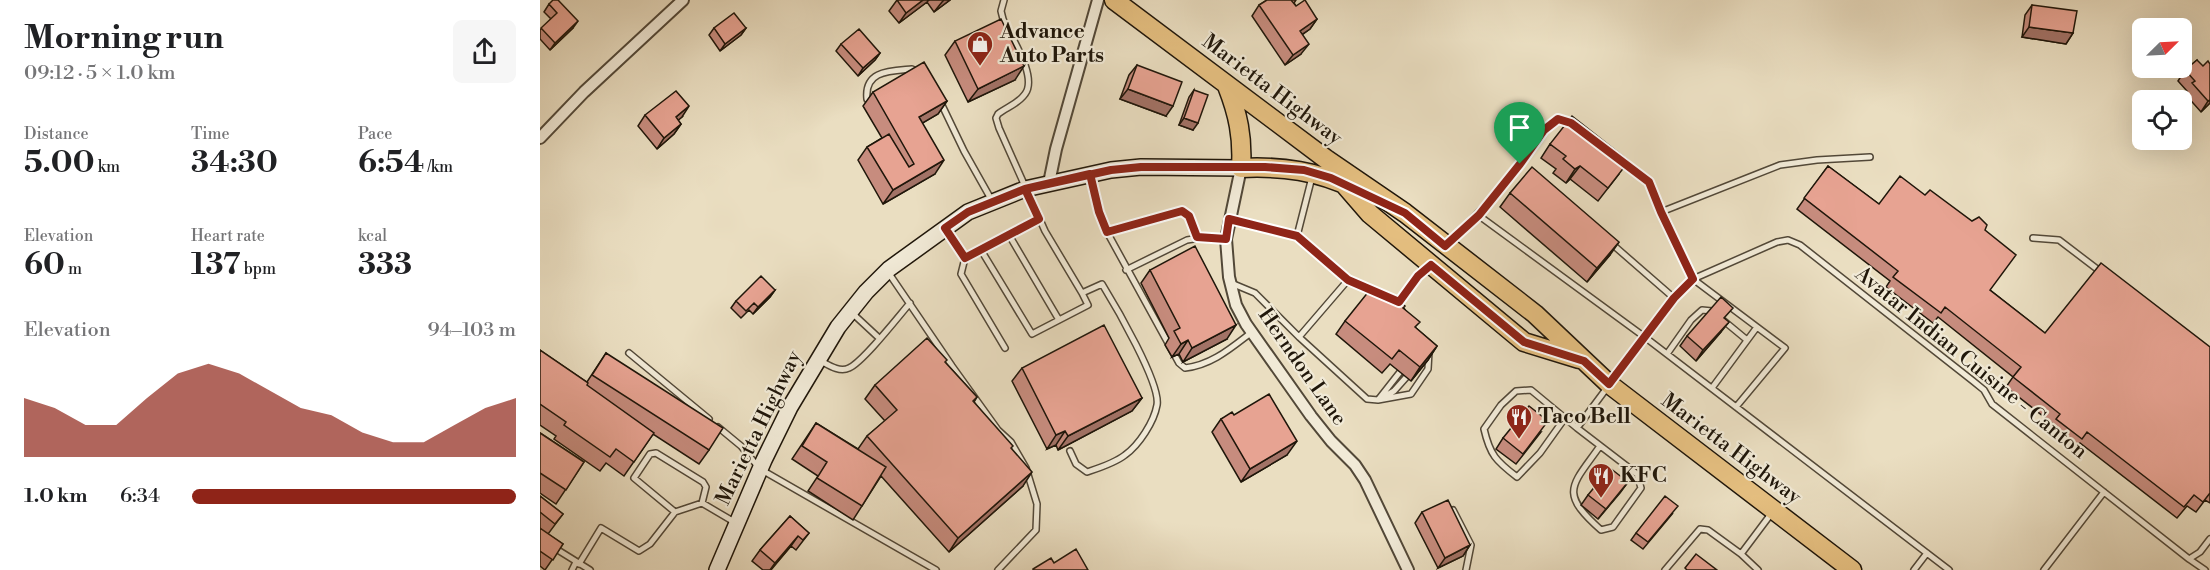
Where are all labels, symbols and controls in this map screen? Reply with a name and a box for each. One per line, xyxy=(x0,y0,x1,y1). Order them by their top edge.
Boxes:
text: Morning run xyxy=(24,18,224,59)
north arrow xyxy=(2132,18,2192,78)
map controls xyxy=(2132,18,2192,150)
place label: Advance Auto Parts xyxy=(999,19,1104,69)
button: share xyxy=(453,20,516,83)
shop icon: Advance Auto Parts xyxy=(965,29,995,67)
street label: Marietta Highway xyxy=(1197,29,1348,152)
text: 09:12 · 5 × 1.0 km xyxy=(24,61,176,86)
button: locate xyxy=(2132,90,2192,150)
pin xyxy=(1494,102,1545,164)
icon: arrive xyxy=(1503,111,1536,144)
text: Distance xyxy=(24,124,89,144)
text: Time xyxy=(191,124,230,144)
text: Pace xyxy=(358,124,392,144)
text: 5.00 xyxy=(24,144,94,182)
text: 34:30 xyxy=(191,144,278,182)
text: 6:54 xyxy=(358,144,424,182)
text: km xyxy=(94,157,120,177)
text: /km xyxy=(424,157,453,177)
text: Elevation xyxy=(24,226,93,246)
text: Heart rate xyxy=(191,226,265,246)
text: kcal xyxy=(358,226,387,246)
text: 60 xyxy=(24,246,65,284)
text: 137 xyxy=(191,246,240,284)
text: 333 xyxy=(358,246,412,284)
text: m xyxy=(65,259,82,279)
text: bpm xyxy=(240,259,276,279)
street label: Avatar Indian Cuisine - Canton xyxy=(1849,261,2093,465)
street label: Herndon Lane xyxy=(1252,303,1352,431)
text: Elevation xyxy=(24,318,111,343)
text: 94–103 m xyxy=(427,318,516,343)
street label: Marietta Highway xyxy=(710,346,808,509)
street label: Marietta Highway xyxy=(1656,388,1807,511)
restaurant icon: Taco Bell xyxy=(1504,402,1534,440)
place label: Taco Bell xyxy=(1538,404,1631,430)
restaurant icon: KFC xyxy=(1586,461,1616,499)
place label: KFC xyxy=(1620,463,1667,489)
text: 1.0 km xyxy=(24,484,88,509)
text: 6:34 xyxy=(120,484,160,509)

